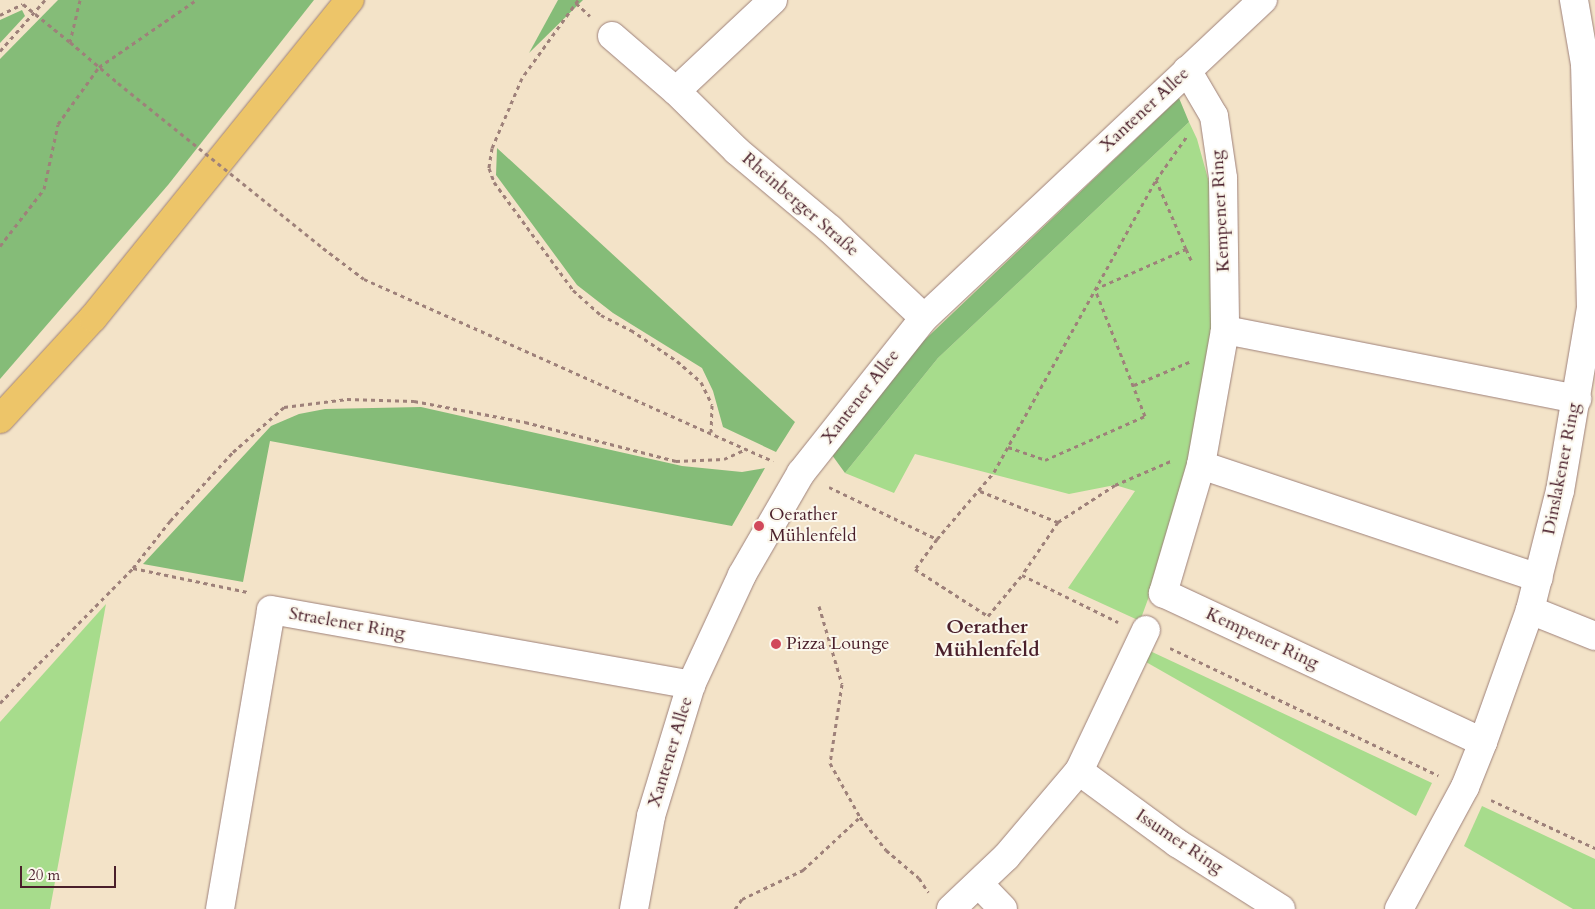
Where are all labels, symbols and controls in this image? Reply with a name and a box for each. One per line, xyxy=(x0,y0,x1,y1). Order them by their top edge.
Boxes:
street label: Xantener Allee xyxy=(1096,63,1194,157)
street label: Rheinberger Straße xyxy=(737,148,863,262)
street label: Kempener Ring xyxy=(1207,149,1235,273)
street label: Xantener Allee xyxy=(817,345,905,449)
street label: Dinslakener Ring xyxy=(1539,401,1585,537)
place label: Oerather Mühlenfeld xyxy=(769,505,856,548)
marker: Oerather Mühlenfeld xyxy=(753,520,765,532)
street label: Straelener Ring xyxy=(287,603,407,645)
street label: Kempener Ring xyxy=(1202,603,1322,675)
district label: Oerather Mühlenfeld xyxy=(934,615,1040,662)
place label: Pizza Lounge xyxy=(786,633,889,655)
marker: Pizza Lounge xyxy=(770,638,782,650)
street label: Xantener Allee xyxy=(644,694,698,810)
street label: Issumer Ring xyxy=(1131,805,1227,879)
scale bar xyxy=(22,856,119,888)
text: 20 m xyxy=(28,865,60,885)

